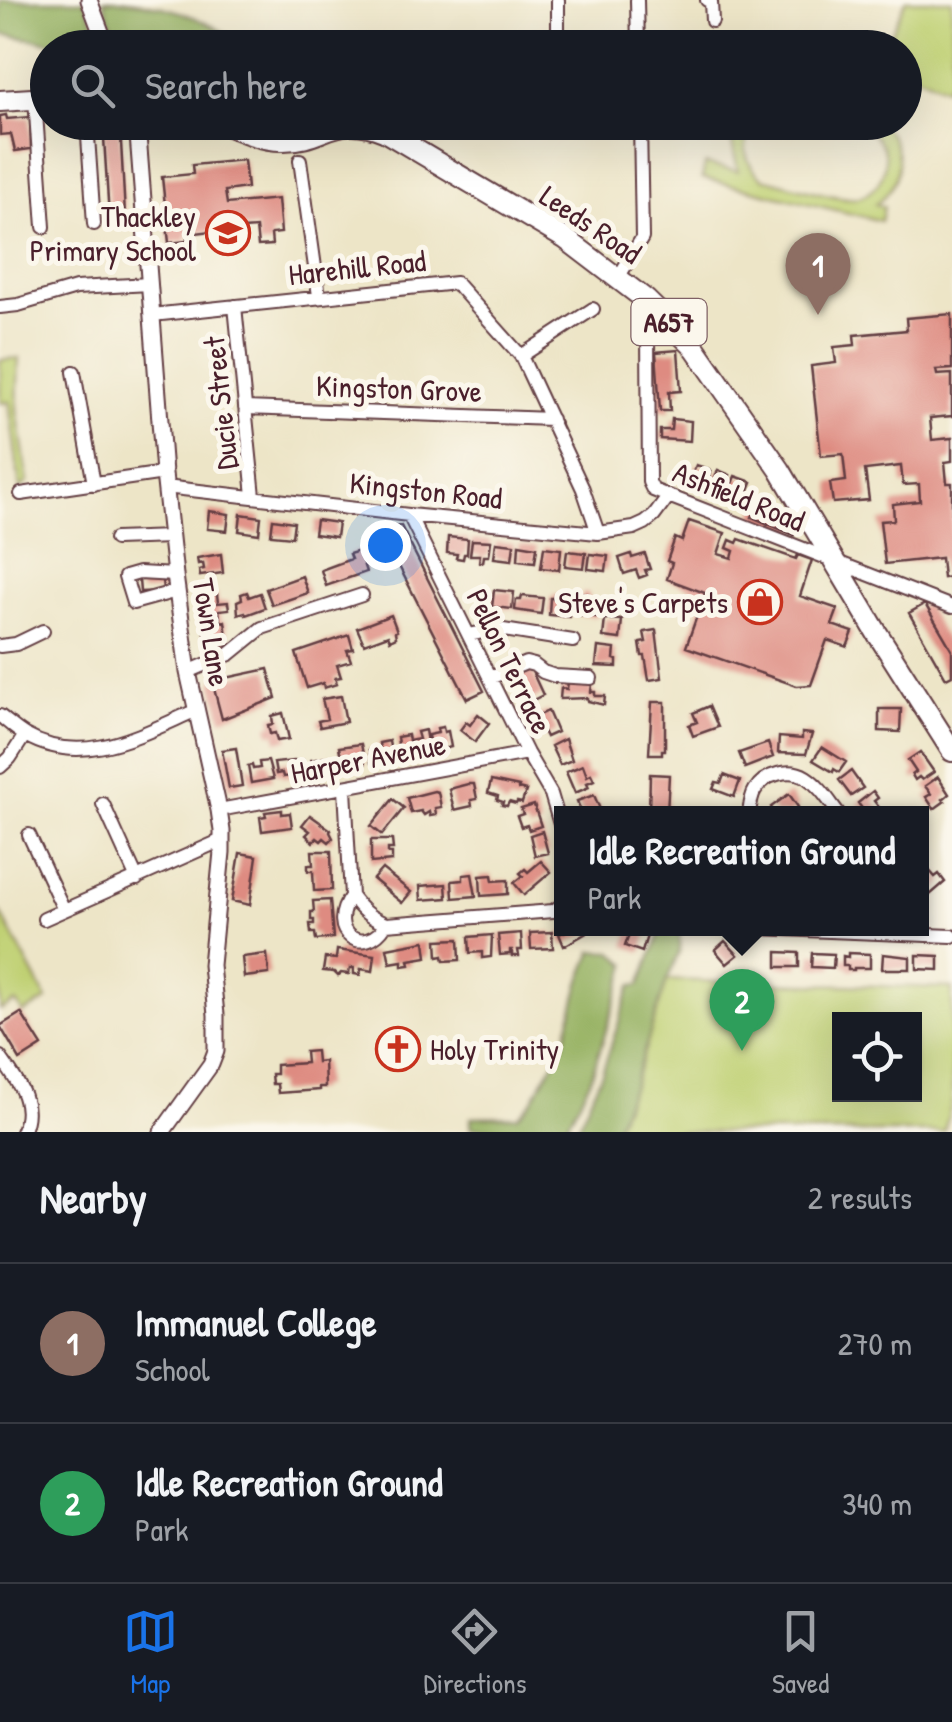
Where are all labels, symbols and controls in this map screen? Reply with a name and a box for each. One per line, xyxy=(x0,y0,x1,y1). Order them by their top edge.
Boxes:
search box xyxy=(30,30,922,140)
icon: search xyxy=(65,58,120,113)
text: Search here xyxy=(145,59,307,111)
street label: Leeds Road xyxy=(532,175,650,273)
place label: Thackley Primary School xyxy=(30,196,196,270)
school or university icon: Thackley Primary School xyxy=(205,210,251,256)
pin: 1 xyxy=(786,232,850,315)
street label: Harehill Road xyxy=(286,240,428,294)
road number: A657 xyxy=(632,299,706,345)
street label: Ducie Street xyxy=(193,334,247,471)
street label: Kingston Grove xyxy=(315,365,483,411)
street label: Ashfield Road xyxy=(667,452,811,541)
street label: Kingston Road xyxy=(348,462,504,518)
your location xyxy=(360,520,411,571)
street label: Town Lane xyxy=(184,575,240,689)
shop icon: Steve's Carpets xyxy=(737,579,783,625)
street label: Pellon Terrace xyxy=(458,582,562,740)
place label: Steve's Carpets xyxy=(558,582,728,622)
street label: Harper Avenue xyxy=(287,723,449,793)
popup xyxy=(554,806,929,936)
text: Idle Recreation Ground xyxy=(588,824,895,876)
text: Park xyxy=(588,876,641,919)
pin: 2 xyxy=(710,968,774,1051)
map controls xyxy=(832,1012,922,1102)
button: locate xyxy=(832,1012,922,1102)
church icon: Holy Trinity xyxy=(375,1026,421,1072)
place label: Holy Trinity xyxy=(430,1029,559,1069)
text: Nearby xyxy=(40,1169,147,1226)
text: 2 results xyxy=(808,1176,912,1219)
text: Immanuel College xyxy=(135,1296,377,1348)
text: 1 xyxy=(67,1322,78,1365)
text: 270 m xyxy=(838,1322,912,1365)
text: School xyxy=(135,1348,210,1391)
text: Idle Recreation Ground xyxy=(135,1456,443,1508)
text: 2 xyxy=(65,1482,80,1525)
text: 340 m xyxy=(842,1482,912,1525)
text: Park xyxy=(135,1508,189,1551)
tab: Map xyxy=(123,1604,178,1702)
tab: Directions xyxy=(423,1604,526,1702)
tab: Saved xyxy=(772,1604,829,1702)

